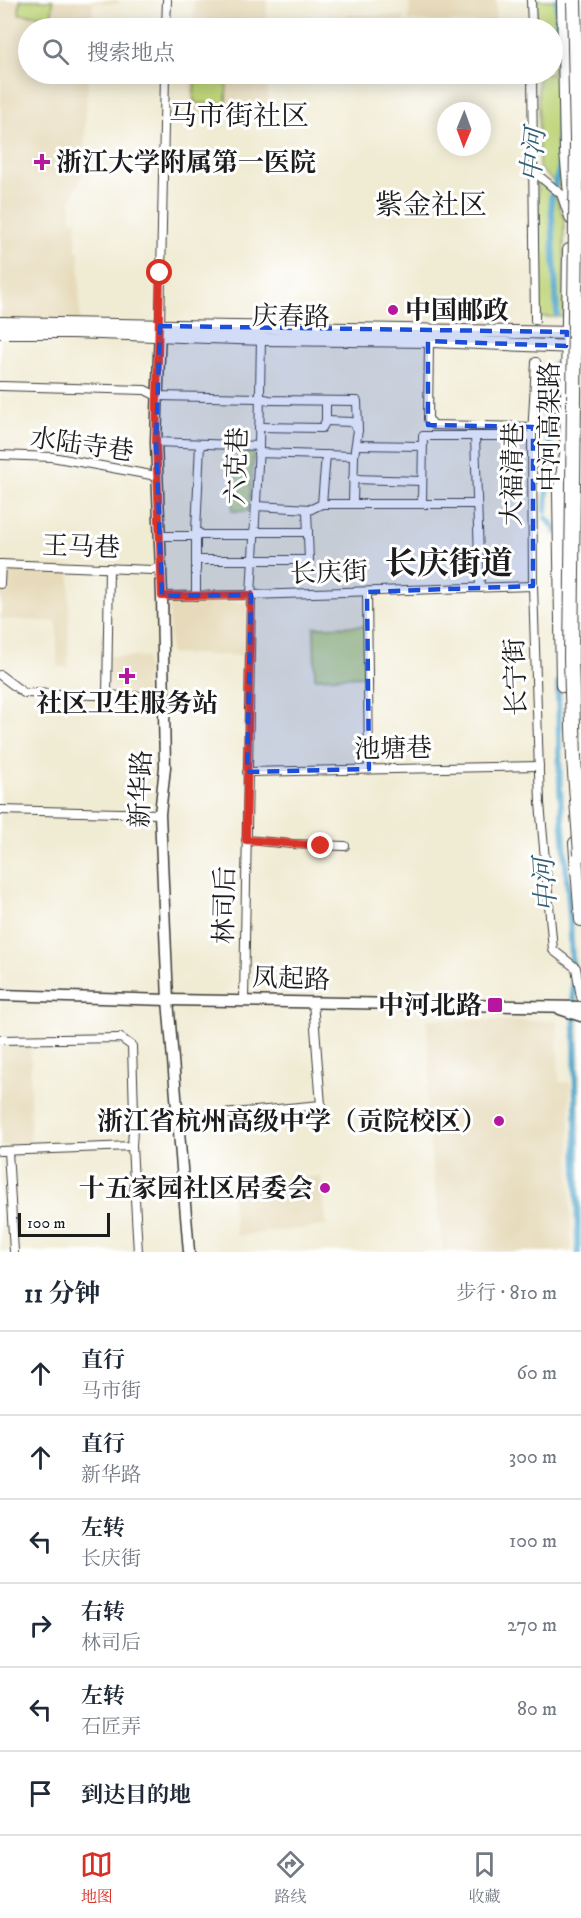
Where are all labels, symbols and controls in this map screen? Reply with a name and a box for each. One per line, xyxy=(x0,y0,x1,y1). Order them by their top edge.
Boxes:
search box xyxy=(18,18,563,84)
icon: search xyxy=(39,35,72,68)
text: 搜索地点 xyxy=(87,40,175,67)
district label: 马市街社区 xyxy=(169,99,309,134)
north arrow xyxy=(437,102,491,156)
water label: 中河 xyxy=(515,122,554,183)
place label: 浙江大学附属第一医院 xyxy=(56,147,316,180)
marker: 浙江大学附属第一医院 xyxy=(33,153,51,171)
district label: 紫金社区 xyxy=(375,188,487,223)
route start xyxy=(146,259,172,285)
place label: 中国邮政 xyxy=(405,295,509,328)
street label: 庆春路 xyxy=(252,300,330,335)
marker: 中国邮政 xyxy=(386,303,400,317)
street label: 中河高架路 xyxy=(534,362,567,492)
street label: 水陆寺巷 xyxy=(28,422,136,469)
street label: 大福清巷 xyxy=(496,422,531,526)
street label: 六克巷 xyxy=(220,426,255,506)
street label: 王马巷 xyxy=(41,530,121,565)
district label: 长庆街道 xyxy=(385,545,513,585)
street label: 长庆街 xyxy=(289,556,369,591)
street label: 长宁街 xyxy=(499,637,534,717)
marker: 社区卫生服务站 xyxy=(118,667,136,685)
place label: 社区卫生服务站 xyxy=(36,688,218,721)
street label: 池塘巷 xyxy=(354,732,432,767)
street label: 新华路 xyxy=(124,749,159,829)
route end xyxy=(307,832,333,858)
water label: 中河 xyxy=(527,852,564,913)
street label: 林司后 xyxy=(208,866,243,944)
street label: 凤起路 xyxy=(251,962,331,997)
place label: 中河北路 xyxy=(378,990,482,1023)
marker: 中河北路 xyxy=(486,996,504,1014)
place label: 浙江省杭州高级中学（贡院校区） xyxy=(97,1106,487,1139)
marker: 浙江省杭州高级中学（贡院校区） xyxy=(492,1114,506,1128)
place label: 十五家园社区居委会 xyxy=(79,1173,313,1206)
marker: 十五家园社区居委会 xyxy=(318,1181,332,1195)
scale bar xyxy=(18,1210,110,1238)
text: 100 m xyxy=(27,1213,66,1233)
text: 11 分钟 xyxy=(24,1278,101,1311)
text: 步行 · 810 m xyxy=(456,1281,557,1306)
text: 直行 xyxy=(81,1347,125,1374)
icon: ahead xyxy=(24,1357,57,1390)
text: 60 m xyxy=(517,1361,557,1386)
text: 马市街 xyxy=(81,1379,141,1404)
text: 直行 xyxy=(81,1431,125,1458)
icon: ahead xyxy=(24,1441,57,1474)
text: 300 m xyxy=(509,1445,557,1470)
text: 新华路 xyxy=(81,1463,141,1488)
text: 左转 xyxy=(81,1515,125,1542)
icon: left xyxy=(24,1525,57,1558)
text: 100 m xyxy=(509,1529,557,1554)
text: 长庆街 xyxy=(81,1547,141,1572)
text: 右转 xyxy=(81,1599,125,1626)
icon: right xyxy=(24,1609,57,1642)
text: 270 m xyxy=(507,1613,557,1638)
text: 林司后 xyxy=(81,1631,141,1656)
text: 左转 xyxy=(81,1683,125,1710)
icon: left xyxy=(24,1693,57,1726)
text: 80 m xyxy=(517,1697,557,1722)
text: 石匠弄 xyxy=(81,1715,141,1740)
icon: arrive xyxy=(24,1777,57,1810)
text: 到达目的地 xyxy=(81,1782,191,1809)
tab: 地图 xyxy=(80,1848,113,1907)
tab: 路线 xyxy=(274,1848,307,1907)
tab: 收藏 xyxy=(468,1848,501,1907)

